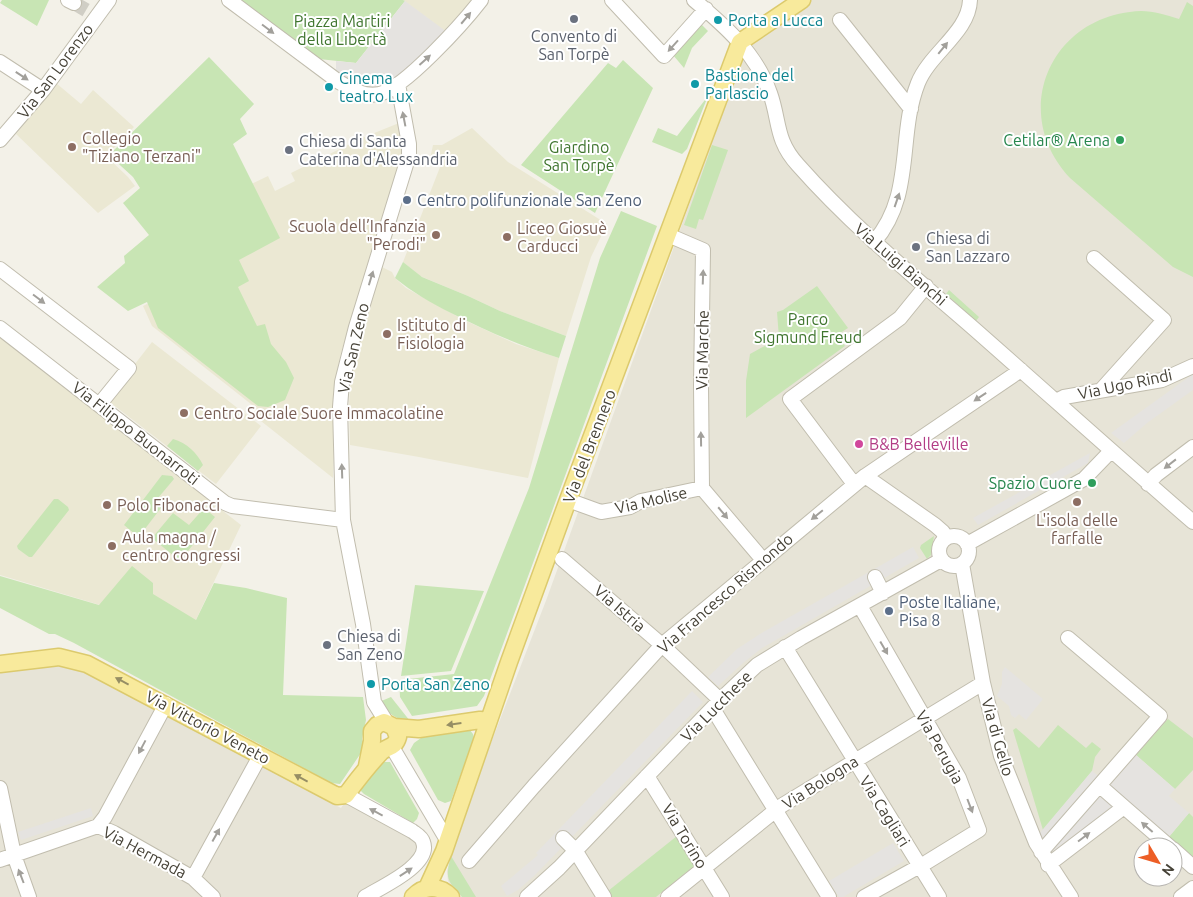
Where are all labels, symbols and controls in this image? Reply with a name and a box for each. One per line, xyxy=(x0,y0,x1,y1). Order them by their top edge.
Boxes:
place label: Porta a Lucca xyxy=(728,11,823,29)
park label: Piazza Martiri della Libertà xyxy=(294,12,390,48)
one-way arrow xyxy=(461,12,472,25)
marker: Convento di San Torpè xyxy=(568,13,580,25)
marker: Porta a Lucca xyxy=(712,14,724,26)
street label: Via San Lorenzo xyxy=(14,20,96,122)
one-way arrow xyxy=(261,24,275,34)
place label: Convento di San Torpè xyxy=(531,27,617,63)
one-way arrow xyxy=(667,39,679,51)
one-way arrow xyxy=(937,42,948,55)
one-way arrow xyxy=(419,54,431,66)
place label: Bastione del Parlascio xyxy=(705,66,794,102)
place label: Cinema teatro Lux xyxy=(339,69,413,105)
one-way arrow xyxy=(15,71,28,81)
marker: Bastione del Parlascio xyxy=(689,78,701,90)
marker: Cinema teatro Lux xyxy=(323,81,335,93)
one-way arrow xyxy=(399,111,407,127)
place label: Collegio "Tiziano Terzani" xyxy=(82,129,201,165)
place label: Cetilar® Arena xyxy=(1003,131,1110,149)
place label: Chiesa di Santa Caterina d'Alessandria xyxy=(299,132,458,168)
marker: Cetilar® Arena xyxy=(1114,134,1126,146)
park label: Giardino San Torpè xyxy=(543,138,615,174)
marker: Collegio "Tiziano Terzani" xyxy=(66,141,78,153)
marker: Chiesa di Santa Caterina d'Alessandria xyxy=(283,144,295,156)
place label: Centro polifunzionale San Zeno xyxy=(417,191,642,209)
one-way arrow xyxy=(893,192,901,207)
marker: Centro polifunzionale San Zeno xyxy=(401,194,413,206)
place label: Scuola dell’Infanzia "Perodi" xyxy=(289,217,426,253)
place label: Liceo Giosuè Carducci xyxy=(517,219,607,255)
street label: Via Luigi Bianchi xyxy=(851,219,951,309)
marker: Scuola dell’Infanzia "Perodi" xyxy=(430,229,442,241)
place label: Chiesa di San Lazzaro xyxy=(926,229,1010,265)
marker: Liceo Giosuè Carducci xyxy=(501,231,513,243)
marker: Chiesa di San Lazzaro xyxy=(910,241,922,253)
one-way arrow xyxy=(699,269,707,285)
one-way arrow xyxy=(368,270,376,285)
one-way arrow xyxy=(32,294,46,304)
street label: Via San Zeno xyxy=(334,301,372,395)
street label: Via Marche xyxy=(692,310,712,390)
park label: Parco Sigmund Freud xyxy=(754,310,862,346)
place label: Istituto di Fisiologia xyxy=(397,316,466,352)
marker: Istituto di Fisiologia xyxy=(381,328,393,340)
street label: Via Ugo Rindi xyxy=(1076,365,1174,403)
street label: Via Filippo Buonarroti xyxy=(69,378,203,488)
street label: Via del Brennero xyxy=(559,387,619,505)
one-way arrow xyxy=(973,392,987,402)
place label: Centro Sociale Suore Immacolatine xyxy=(194,404,444,422)
marker: Centro Sociale Suore Immacolatine xyxy=(178,407,190,419)
one-way arrow xyxy=(697,431,705,447)
place label: B&B Belleville xyxy=(869,435,969,453)
marker: B&B Belleville xyxy=(853,438,865,450)
one-way arrow xyxy=(1164,459,1177,470)
one-way arrow xyxy=(338,463,346,479)
place label: Spazio Cuore xyxy=(989,474,1082,492)
marker: Spazio Cuore xyxy=(1086,477,1098,489)
street label: Via Molise xyxy=(613,483,689,517)
place label: Polo Fibonacci xyxy=(117,496,220,514)
marker: L'isola delle farfalle xyxy=(1071,496,1083,508)
marker: Polo Fibonacci xyxy=(101,499,113,511)
one-way arrow xyxy=(718,506,729,519)
one-way arrow xyxy=(811,509,823,520)
place label: L'isola delle farfalle xyxy=(1036,511,1118,547)
place label: Aula magna / centro congressi xyxy=(122,528,240,564)
street label: Via Francesco Rismondo xyxy=(654,529,796,657)
marker: Aula magna / centro congressi xyxy=(106,540,118,552)
street label: Via Istria xyxy=(591,581,649,635)
place label: Poste Italiane, Pisa 8 xyxy=(899,593,1000,629)
marker: Poste Italiane, Pisa 8 xyxy=(883,605,895,617)
place label: Chiesa di San Zeno xyxy=(337,627,403,663)
marker: Chiesa di San Zeno xyxy=(321,639,333,651)
one-way arrow xyxy=(880,641,889,655)
street label: Via Lucchese xyxy=(677,667,755,745)
place label: Porta San Zeno xyxy=(381,675,490,693)
one-way arrow xyxy=(116,677,129,686)
marker: Porta San Zeno xyxy=(365,678,377,690)
street label: Via Vittorio Veneto xyxy=(143,687,273,767)
street label: Via di Gello xyxy=(978,696,1018,778)
street label: Via Perugia xyxy=(912,707,968,787)
one-way arrow xyxy=(445,721,461,729)
one-way arrow xyxy=(138,740,147,754)
street label: Via Bologna xyxy=(779,752,861,812)
street label: Via Cagliari xyxy=(856,772,914,850)
one-way arrow xyxy=(294,774,309,782)
one-way arrow xyxy=(966,799,974,814)
street label: Via Torino xyxy=(659,800,711,872)
one-way arrow xyxy=(369,808,383,816)
one-way arrow xyxy=(1142,821,1154,833)
street label: Via Hermada xyxy=(100,822,190,882)
one-way arrow xyxy=(212,828,220,842)
one-way arrow xyxy=(1077,832,1090,843)
north arrow xyxy=(1133,837,1183,887)
text: N xyxy=(1159,861,1178,879)
one-way arrow xyxy=(400,867,413,877)
one-way arrow xyxy=(17,869,25,883)

